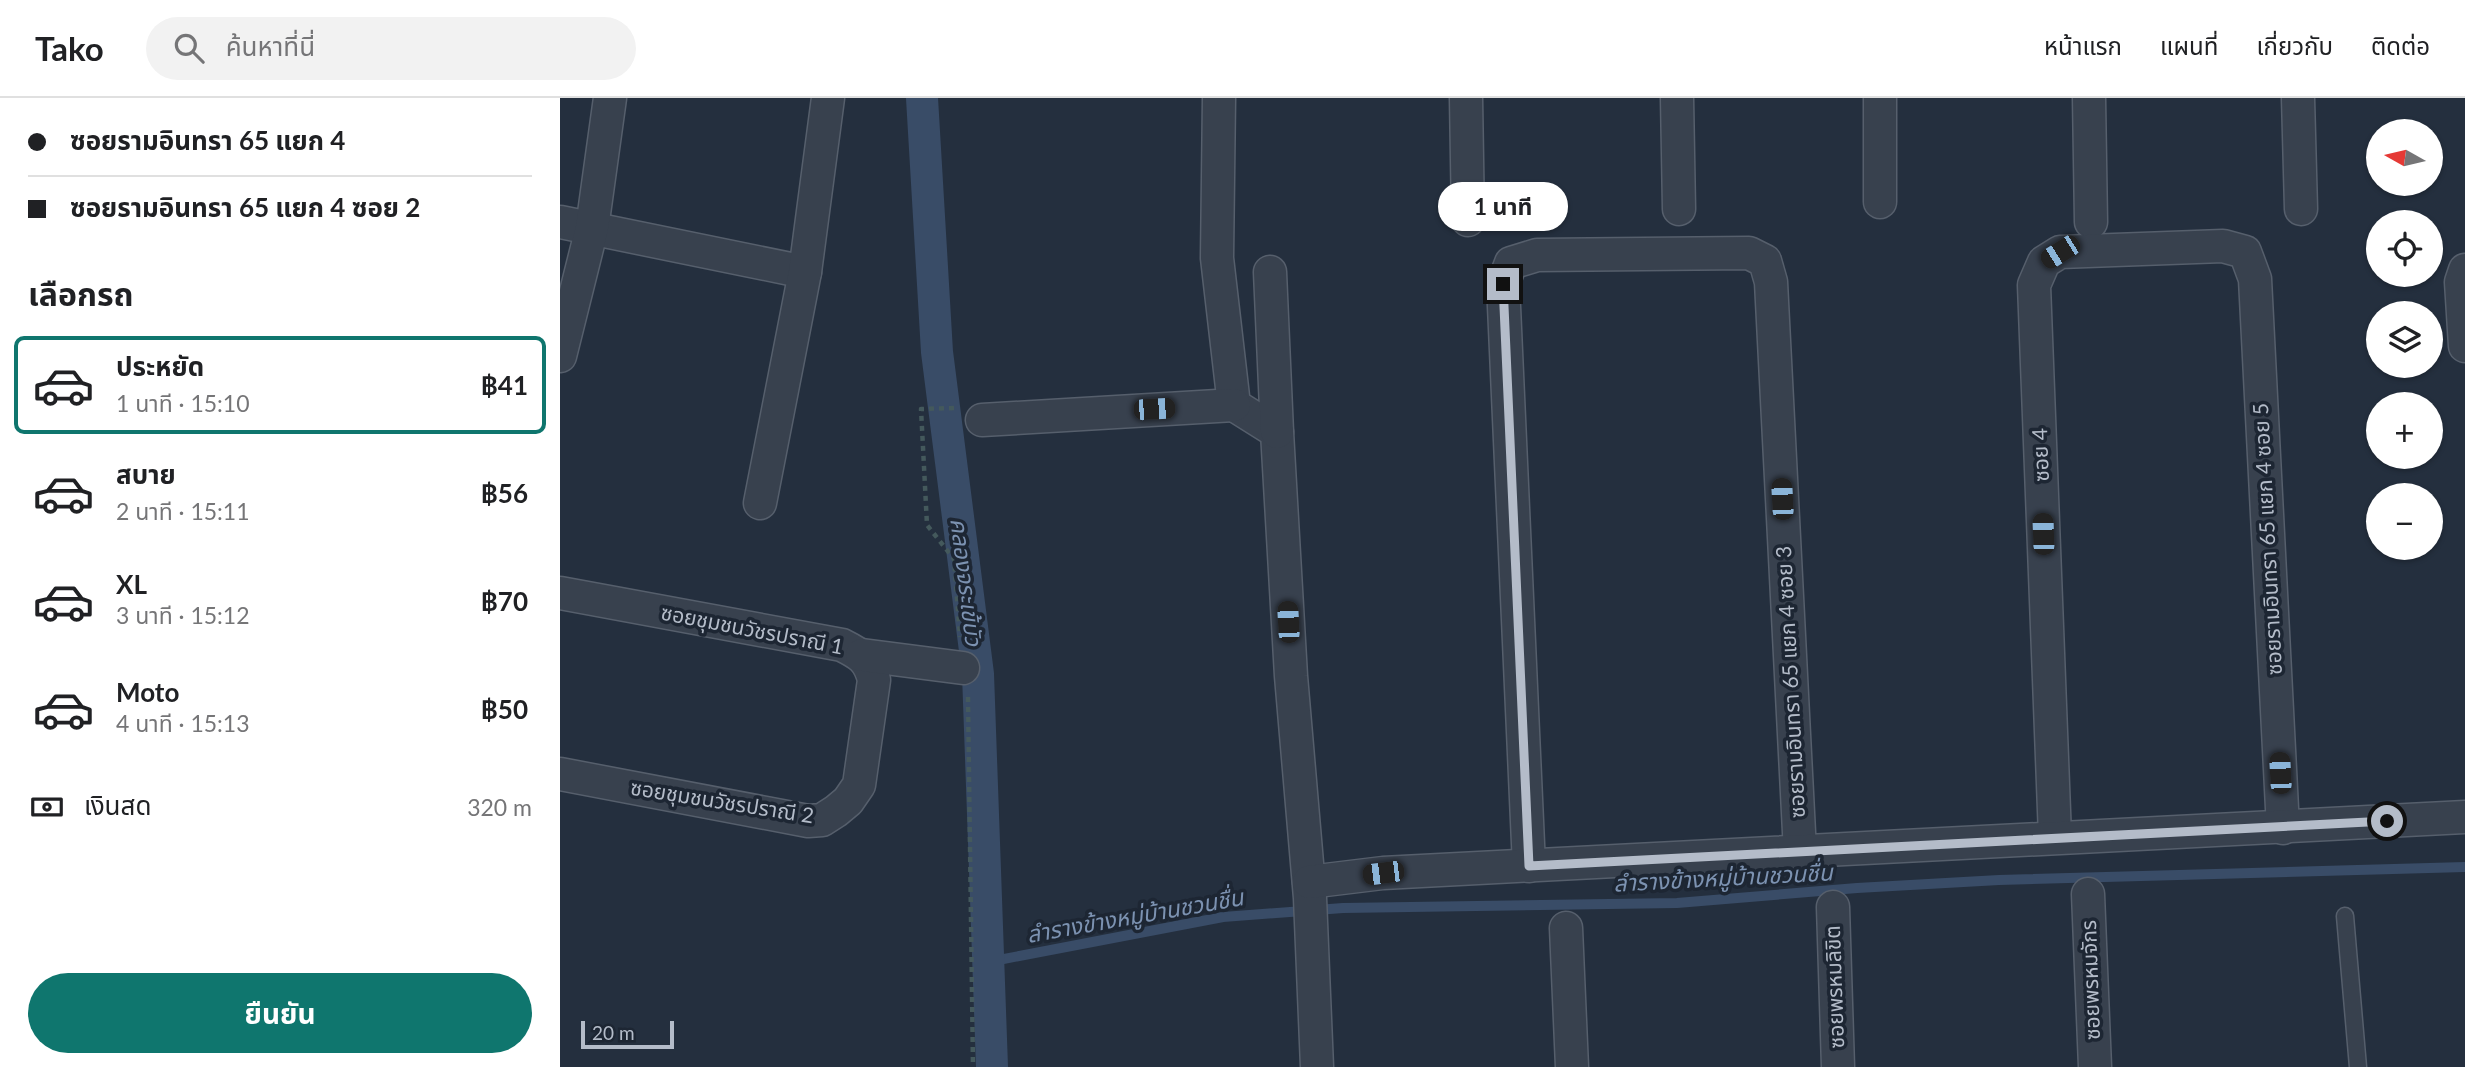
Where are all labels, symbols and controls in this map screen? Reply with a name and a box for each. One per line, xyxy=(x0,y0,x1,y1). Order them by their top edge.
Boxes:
search box xyxy=(146,17,636,80)
text: Tako xyxy=(35,28,104,68)
icon: search xyxy=(170,29,208,67)
text: ค้นหาที่นี่ xyxy=(226,30,315,62)
text: หน้าแรก xyxy=(2044,31,2122,60)
text: แผนที่ xyxy=(2160,31,2218,60)
text: เกี่ยวกับ xyxy=(2256,31,2333,60)
text: ติดต่อ xyxy=(2371,31,2430,60)
north arrow xyxy=(2366,119,2443,196)
map controls xyxy=(2366,119,2443,560)
text: ซอยรามอินทรา 65 แยก 4 xyxy=(70,124,345,156)
callout: 1 นาที xyxy=(1438,183,1568,232)
text: ซอยรามอินทรา 65 แยก 4 ซอย 2 xyxy=(70,191,420,223)
text: 1 นาที xyxy=(1474,192,1532,220)
button: locate xyxy=(2366,210,2443,287)
car xyxy=(2037,232,2084,272)
route end xyxy=(1487,268,1519,300)
text: เลือกรถ xyxy=(28,274,133,313)
button: layers xyxy=(2366,301,2443,378)
text: ประหยัด xyxy=(116,350,204,382)
icon: car xyxy=(32,354,95,417)
text: ฿41 xyxy=(480,369,528,401)
text: 1 นาที · 15:10 xyxy=(116,389,250,417)
button: + xyxy=(2366,392,2443,469)
car xyxy=(1133,397,1176,421)
street label: ซอยรามอินทรา 65 แยก 4 ซอย 5 xyxy=(2247,402,2286,676)
street label: ซอย 4 xyxy=(2026,428,2053,482)
text: สบาย xyxy=(116,458,176,490)
icon: car xyxy=(32,462,95,525)
text: ฿56 xyxy=(480,477,528,509)
car xyxy=(1771,477,1794,521)
button: − xyxy=(2366,483,2443,560)
text: 2 นาที · 15:11 xyxy=(116,497,250,525)
car xyxy=(2032,513,2055,555)
water label: คลองจระเข้บัว xyxy=(945,516,989,648)
street label: ซอยรามอินทรา 65 แยก 4 ซอย 3 xyxy=(1770,545,1809,819)
text: XL xyxy=(116,568,147,600)
icon: car xyxy=(32,570,95,633)
text: ฿70 xyxy=(480,585,528,617)
street label: ซอยชุมชนวัชรปราณี 1 xyxy=(659,599,846,660)
car xyxy=(1277,600,1300,644)
text: 3 นาที · 15:12 xyxy=(116,601,250,629)
text: Moto xyxy=(116,676,179,708)
icon: car xyxy=(32,678,95,741)
text: ฿50 xyxy=(480,693,528,725)
text: 4 นาที · 15:13 xyxy=(116,709,250,737)
car xyxy=(2269,751,2292,795)
street label: ซอยชุมชนวัชรปราณี 2 xyxy=(628,774,816,829)
icon: cash xyxy=(28,788,66,826)
text: เงินสด xyxy=(84,789,151,821)
text: 320 m xyxy=(467,793,532,821)
route start xyxy=(2371,805,2403,837)
water label: ลำรางข้างหมู่บ้านชวนชื่น xyxy=(1613,856,1835,899)
car xyxy=(1361,860,1406,886)
water label: ลำรางข้างหมู่บ้านชวนชื่น xyxy=(1024,881,1248,950)
street label: ซอยพรหมจักร xyxy=(2075,920,2104,1041)
street label: ซอยพรหมลิขิต xyxy=(1819,925,1848,1049)
button: ยืนยัน xyxy=(28,973,532,1053)
scale bar xyxy=(581,1018,674,1050)
text: 20 m xyxy=(592,1021,635,1044)

